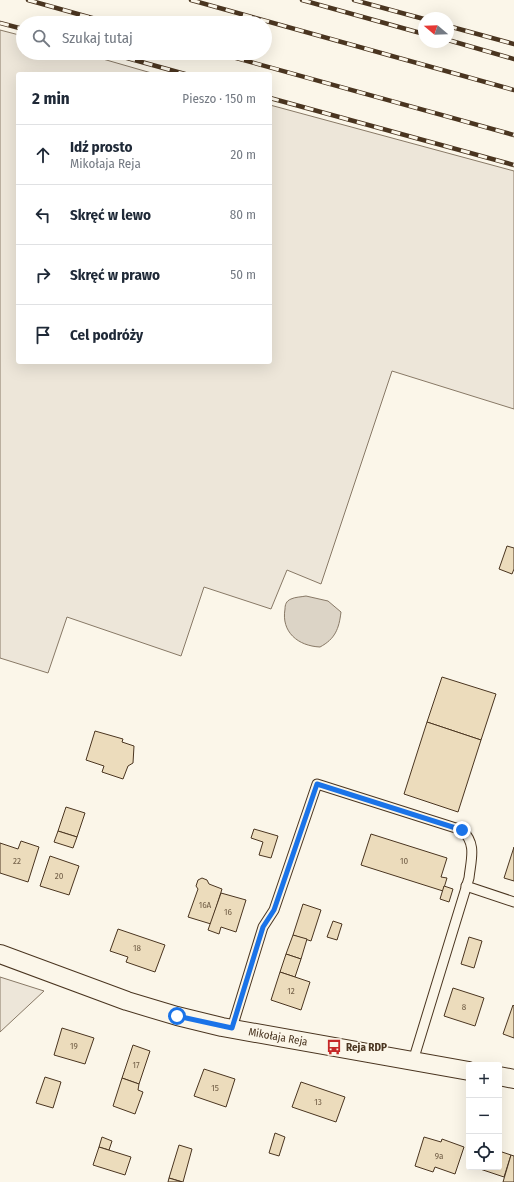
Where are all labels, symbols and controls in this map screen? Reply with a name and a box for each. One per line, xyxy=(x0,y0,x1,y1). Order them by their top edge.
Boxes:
north arrow xyxy=(418,12,454,48)
search box xyxy=(16,16,272,60)
icon: search xyxy=(30,27,52,49)
text: Szukaj tutaj xyxy=(62,29,133,47)
text: 2 min xyxy=(32,88,70,109)
text: Pieszo · 150 m xyxy=(182,91,256,106)
text: Idź prosto xyxy=(70,138,132,156)
icon: ahead xyxy=(32,144,54,166)
text: 20 m xyxy=(230,147,256,162)
text: Mikołaja Reja xyxy=(70,156,141,171)
icon: left xyxy=(32,204,54,226)
text: Skręć w lewo xyxy=(70,206,151,224)
text: 80 m xyxy=(230,207,256,222)
icon: right xyxy=(32,264,54,286)
text: Skręć w prawo xyxy=(70,266,160,284)
text: 50 m xyxy=(230,267,256,282)
icon: arrive xyxy=(32,324,54,346)
text: Cel podróży xyxy=(70,326,143,344)
route end xyxy=(453,821,471,839)
house number: 22 xyxy=(13,856,21,866)
house number: 10 xyxy=(400,856,408,866)
house number: 20 xyxy=(55,871,64,881)
house number: 16A xyxy=(199,900,212,910)
house number: 16 xyxy=(224,907,233,917)
house number: 18 xyxy=(133,943,142,953)
house number: 12 xyxy=(287,986,295,996)
house number: 8 xyxy=(462,1002,467,1012)
route start xyxy=(168,1007,186,1025)
street label: Mikołaja Reja xyxy=(247,1025,309,1049)
bus stop icon: Reja RDP xyxy=(325,1038,343,1056)
house number: 19 xyxy=(70,1041,78,1051)
place label: Reja RDP xyxy=(346,1041,387,1054)
house number: 17 xyxy=(132,1060,140,1070)
map controls xyxy=(466,1062,502,1170)
button: + xyxy=(466,1062,502,1098)
house number: 15 xyxy=(211,1083,219,1093)
house number: 13 xyxy=(314,1097,322,1107)
button: − xyxy=(466,1098,502,1134)
button: locate xyxy=(466,1134,502,1170)
house number: 9a xyxy=(435,1151,444,1161)

